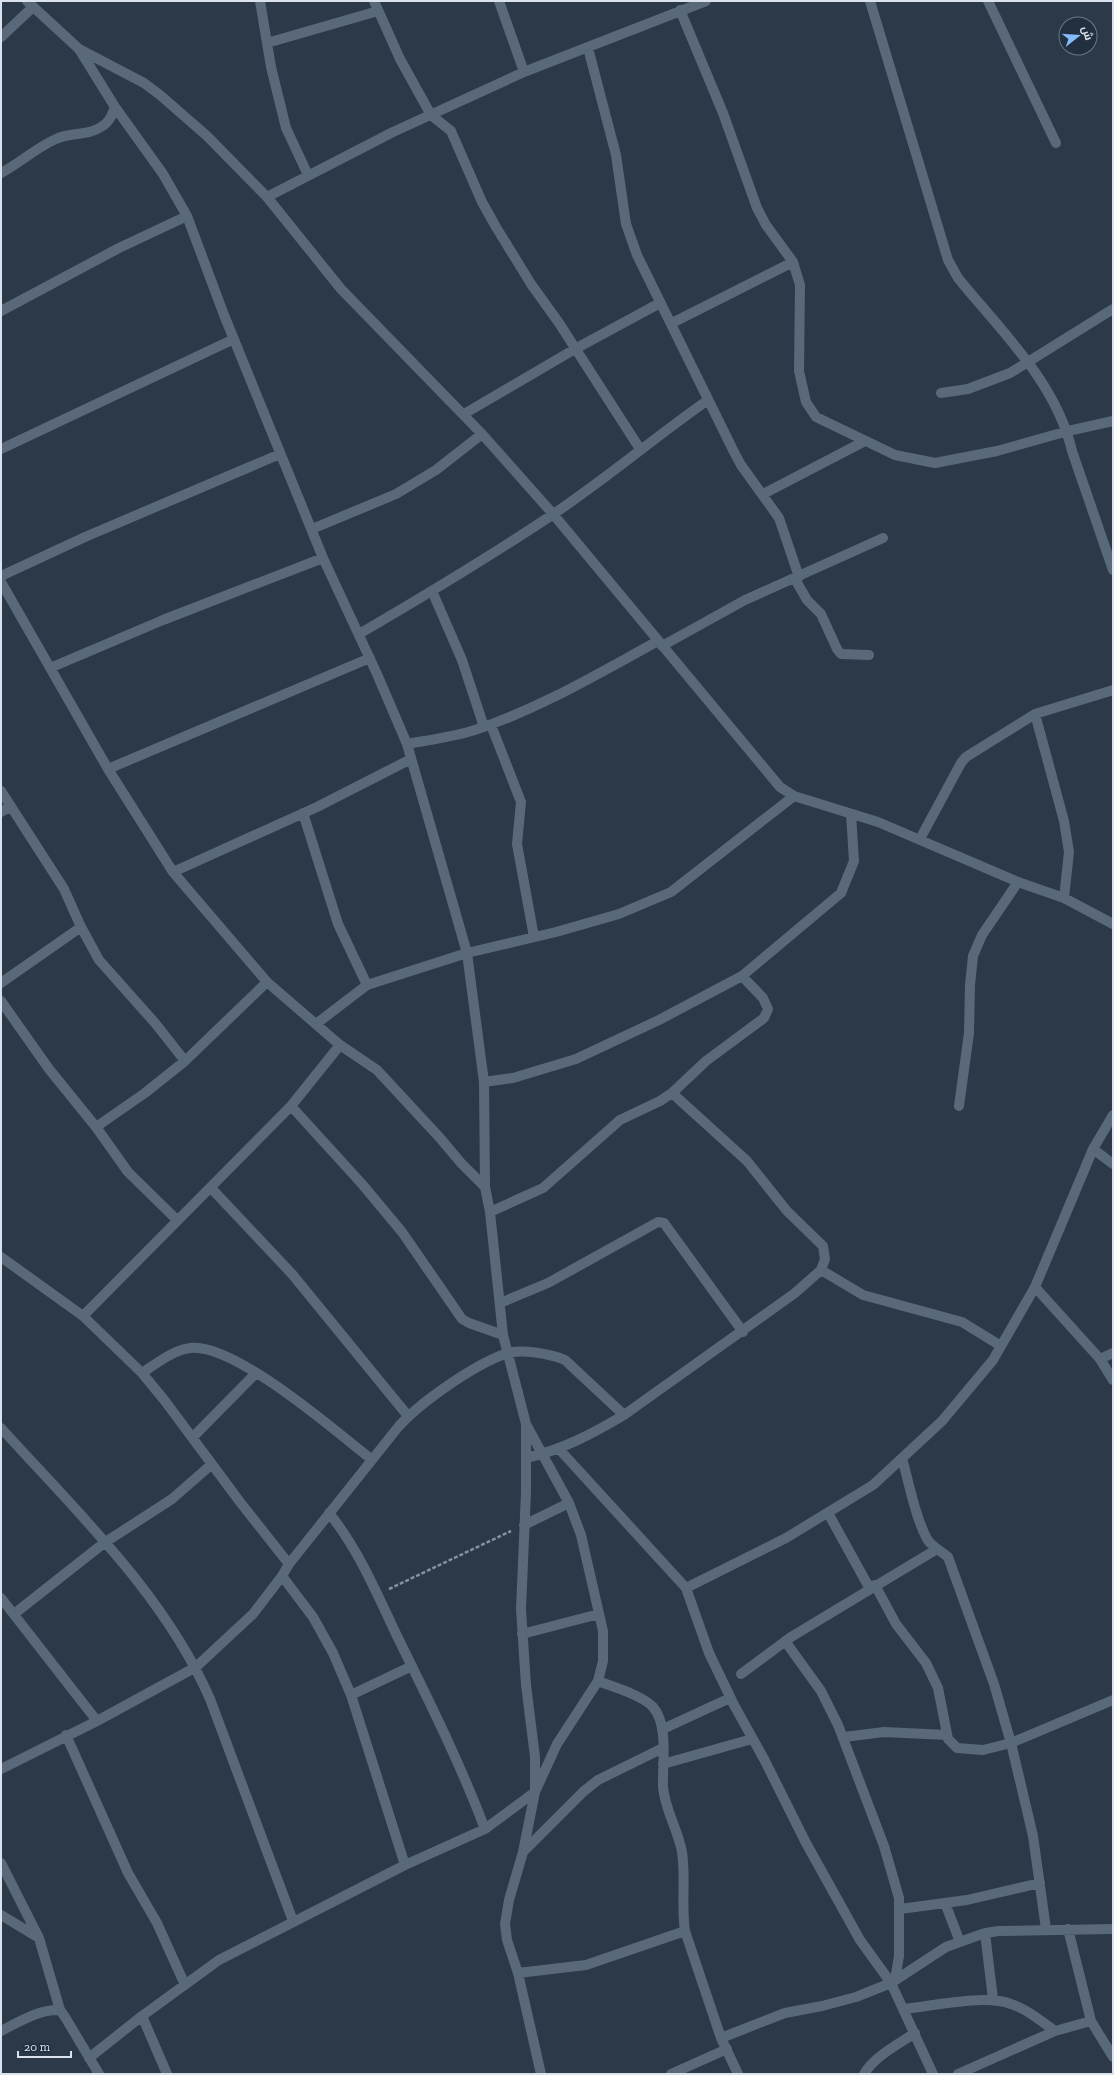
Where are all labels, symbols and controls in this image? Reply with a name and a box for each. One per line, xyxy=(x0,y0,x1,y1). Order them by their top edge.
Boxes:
north arrow xyxy=(1058,16,1098,56)
text: ش xyxy=(1079,25,1095,42)
scale bar xyxy=(18,2033,71,2059)
text: 20 m xyxy=(24,2040,51,2054)

